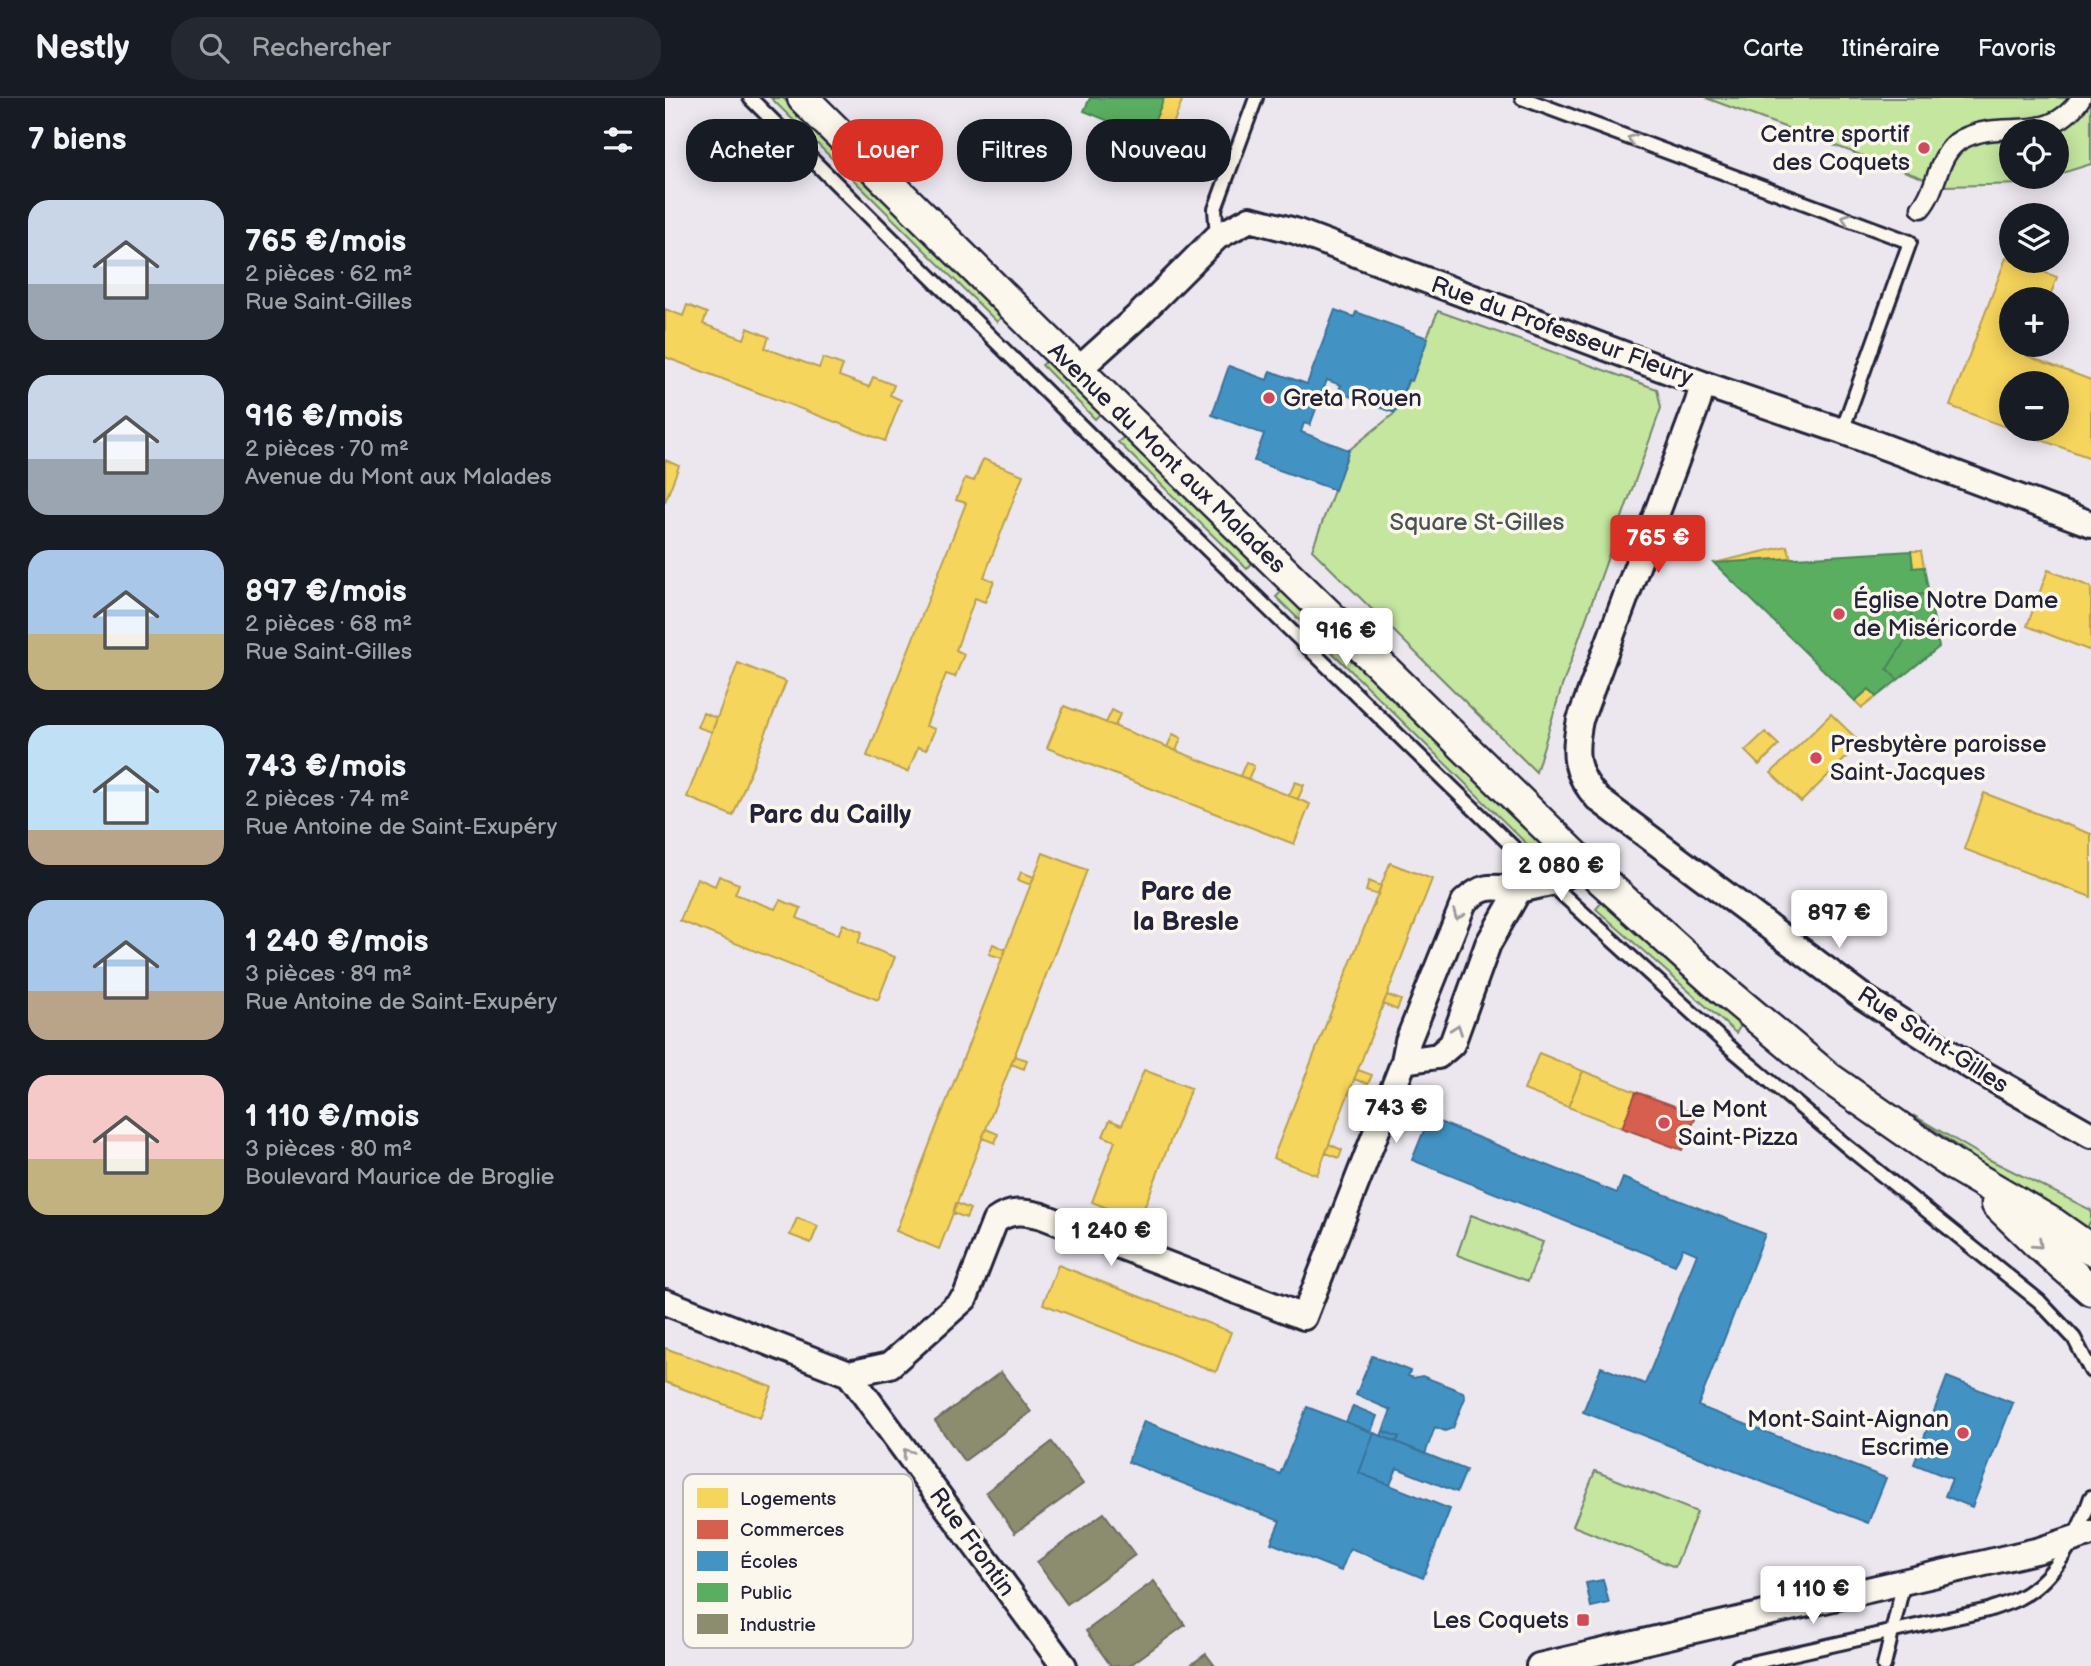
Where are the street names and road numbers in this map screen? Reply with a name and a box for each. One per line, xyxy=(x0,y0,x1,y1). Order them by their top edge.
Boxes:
street label: Rue du Professeur Fleury xyxy=(1427,270,1697,392)
street label: Avenue du Mont aux Malades xyxy=(1042,336,1292,580)
street label: Rue Saint-Gilles xyxy=(1852,980,2014,1100)
street label: Rue Frontin xyxy=(923,1482,1021,1602)

